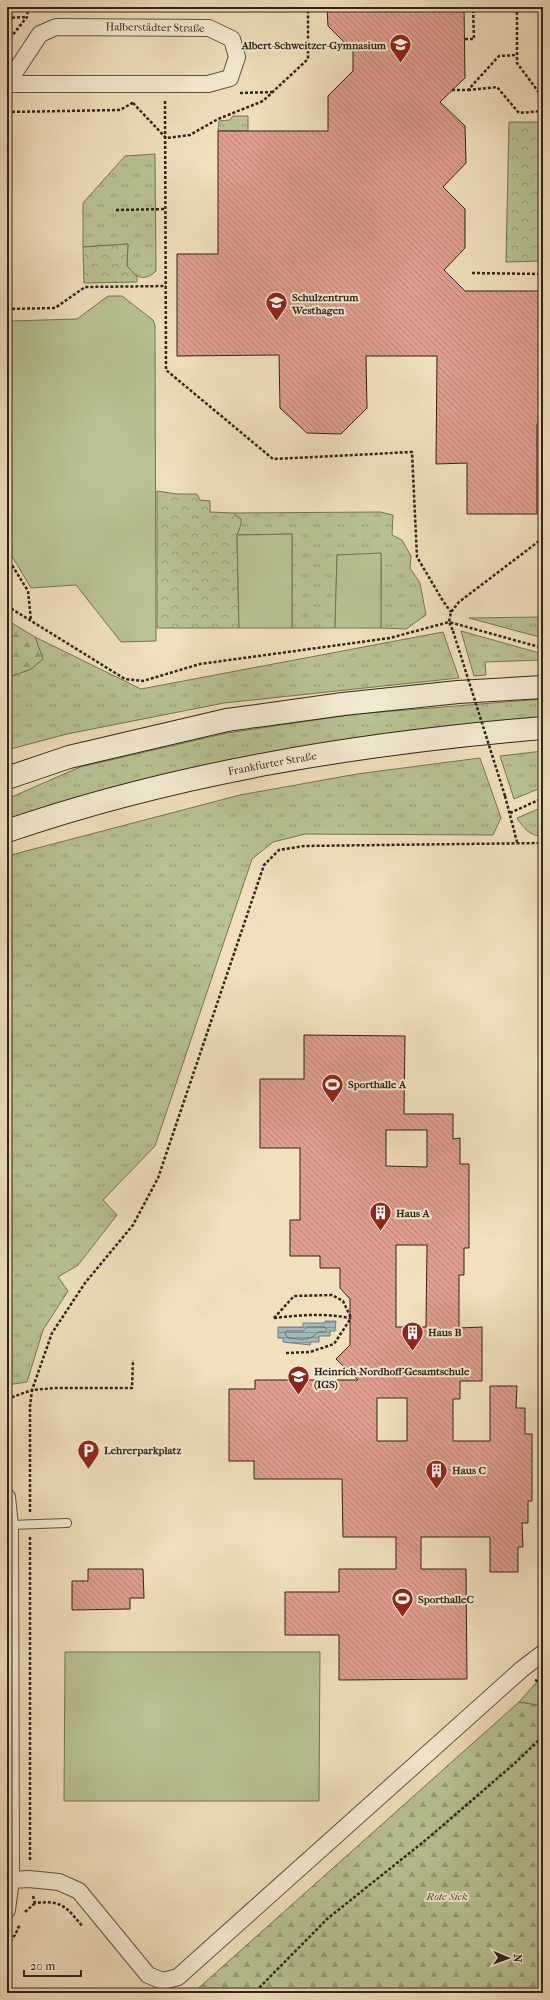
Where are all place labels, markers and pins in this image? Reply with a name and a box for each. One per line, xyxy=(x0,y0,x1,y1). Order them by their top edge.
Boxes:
school or university icon: Albert-Schweitzer-Gymnasium xyxy=(388,32,414,65)
place label: Albert-Schweitzer-Gymnasium xyxy=(241,39,387,52)
school or university icon: Schulzentrum Westhagen xyxy=(263,290,289,323)
place label: Schulzentrum Westhagen xyxy=(291,291,359,317)
sports icon: Sporthalle A xyxy=(319,1071,345,1104)
place label: Sporthalle A xyxy=(348,1078,407,1091)
building icon: Haus A xyxy=(367,1200,393,1233)
place label: Haus A xyxy=(396,1207,430,1220)
building icon: Haus B xyxy=(400,1319,426,1352)
place label: Haus B xyxy=(428,1326,462,1339)
school or university icon: Heinrich-Nordhoff-Gesamtschule (IGS) xyxy=(286,1364,312,1397)
place label: Heinrich-Nordhoff-Gesamtschule (IGS) xyxy=(314,1365,470,1391)
parking icon: Lehrerparkplatz xyxy=(76,1437,102,1470)
place label: Lehrerparkplatz xyxy=(104,1444,182,1457)
building icon: Haus C xyxy=(424,1457,450,1490)
place label: Haus C xyxy=(452,1464,486,1477)
sports icon: SporthalleC xyxy=(390,1586,416,1619)
place label: SporthalleC xyxy=(418,1593,475,1606)

